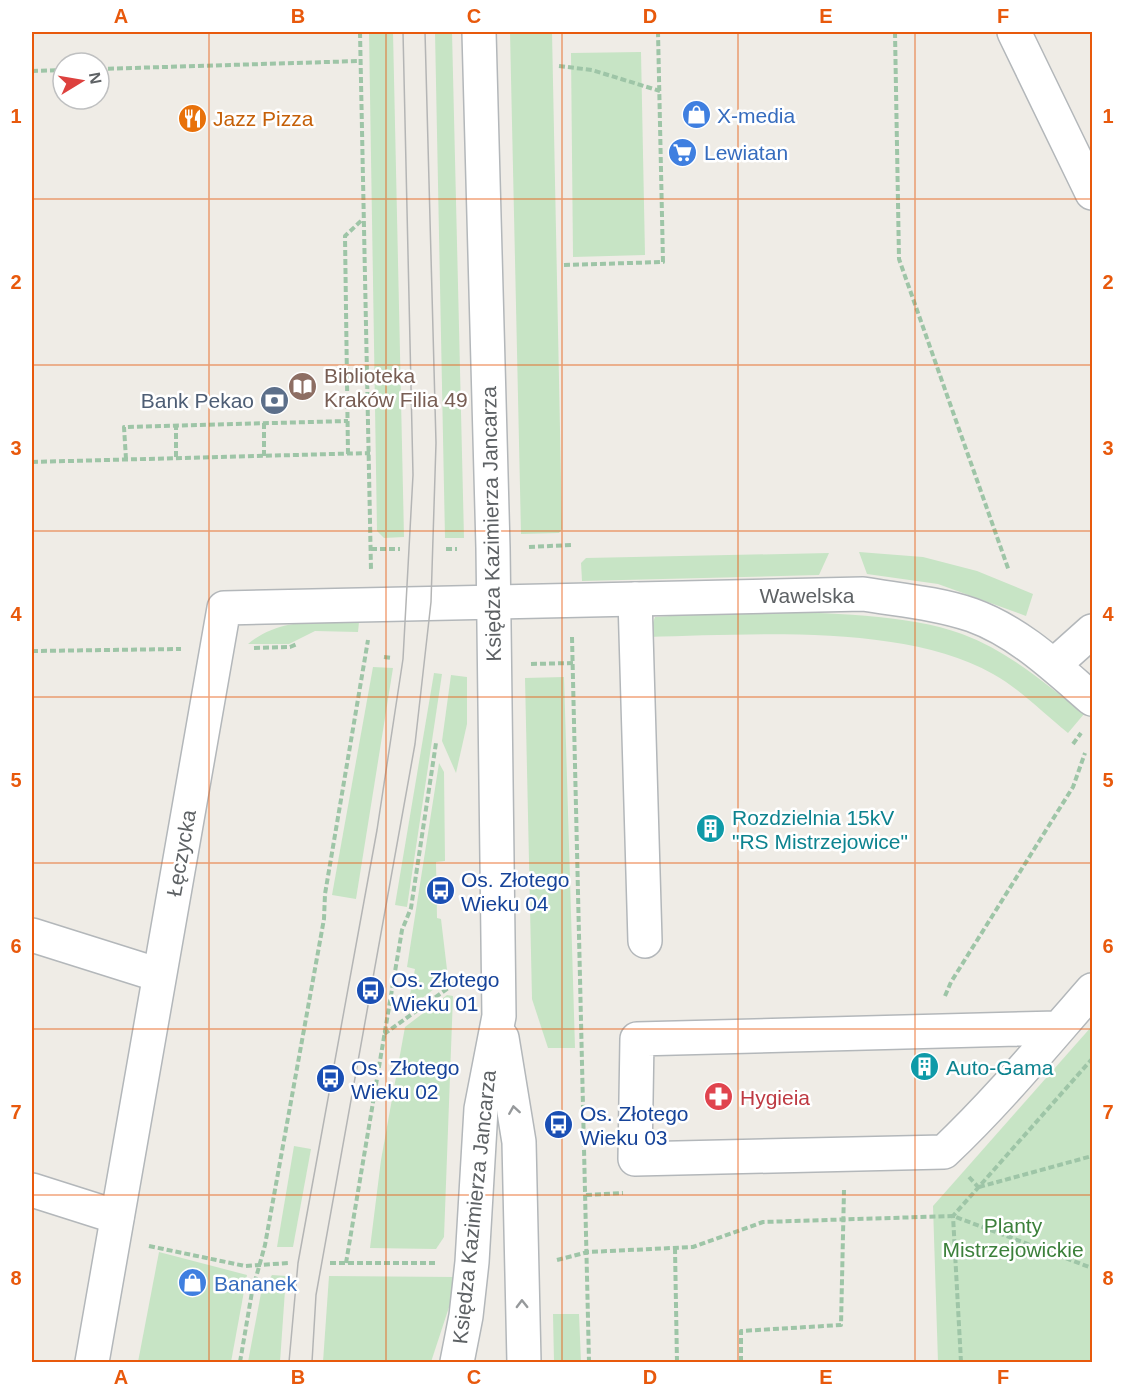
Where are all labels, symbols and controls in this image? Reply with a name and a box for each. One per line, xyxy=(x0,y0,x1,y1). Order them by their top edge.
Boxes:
text: A xyxy=(114,5,128,27)
text: B xyxy=(291,5,305,27)
text: C xyxy=(467,5,481,27)
text: D xyxy=(643,5,657,27)
text: E xyxy=(819,5,833,27)
text: F xyxy=(997,5,1009,27)
north arrow xyxy=(51,51,111,111)
text: N xyxy=(86,71,105,86)
shop icon: X-media xyxy=(680,99,712,131)
restaurant icon: Jazz Pizza xyxy=(176,102,208,134)
place label: X-media xyxy=(717,104,796,127)
text: 1 xyxy=(10,105,22,127)
text: 1 xyxy=(1102,105,1114,127)
place label: Jazz Pizza xyxy=(213,107,314,130)
supermarket icon: Lewiatan xyxy=(667,136,699,168)
place label: Lewiatan xyxy=(704,141,788,164)
text: 2 xyxy=(10,271,22,293)
text: 2 xyxy=(1102,271,1114,293)
place label: Biblioteka Kraków Filia 49 xyxy=(324,364,468,411)
library icon: Biblioteka Kraków Filia 49 xyxy=(287,371,319,403)
bank icon: Bank Pekao xyxy=(259,384,291,416)
street label: Księdza Kazimierza Jancarza xyxy=(477,386,505,662)
place label: Bank Pekao xyxy=(141,389,254,412)
text: 3 xyxy=(10,437,22,459)
text: 3 xyxy=(1102,437,1114,459)
street label: Wawelska xyxy=(760,584,855,607)
text: 4 xyxy=(10,603,22,625)
text: 4 xyxy=(1102,603,1114,625)
text: 5 xyxy=(10,769,22,791)
text: 5 xyxy=(1102,769,1114,791)
place label: Rozdzielnia 15kV "RS Mistrzejowice" xyxy=(732,806,908,853)
street label: Łęczycka xyxy=(162,808,200,898)
building icon: Rozdzielnia 15kV "RS Mistrzejowice" xyxy=(695,813,727,845)
place label: Os. Złotego Wieku 04 xyxy=(461,868,570,915)
bus stop icon: Os. Złotego Wieku 04 xyxy=(424,875,456,907)
text: 6 xyxy=(10,935,22,957)
text: 6 xyxy=(1102,935,1114,957)
place label: Os. Złotego Wieku 01 xyxy=(391,968,500,1015)
bus stop icon: Os. Złotego Wieku 01 xyxy=(354,975,386,1007)
building icon: Auto-Gama xyxy=(909,1051,941,1083)
place label: Os. Złotego Wieku 02 xyxy=(351,1056,460,1103)
place label: Auto-Gama xyxy=(946,1056,1054,1079)
bus stop icon: Os. Złotego Wieku 02 xyxy=(314,1063,346,1095)
street label: Księdza Kazimierza Jancarza xyxy=(448,1069,500,1345)
pharmacy icon: Hygieia xyxy=(703,1081,735,1113)
place label: Hygieia xyxy=(740,1086,810,1109)
text: 7 xyxy=(10,1101,22,1123)
text: 7 xyxy=(1102,1101,1114,1123)
place label: Os. Złotego Wieku 03 xyxy=(580,1102,689,1149)
one-way arrow xyxy=(508,1105,521,1115)
bus stop icon: Os. Złotego Wieku 03 xyxy=(543,1109,575,1141)
park label: Planty Mistrzejowickie xyxy=(942,1214,1084,1261)
text: 8 xyxy=(10,1267,22,1289)
shop icon: Bananek xyxy=(177,1267,209,1299)
text: 8 xyxy=(1102,1267,1114,1289)
place label: Bananek xyxy=(214,1272,297,1295)
one-way arrow xyxy=(515,1300,528,1309)
text: A xyxy=(114,1366,128,1388)
text: B xyxy=(291,1366,305,1388)
text: C xyxy=(467,1366,481,1388)
text: D xyxy=(643,1366,657,1388)
text: E xyxy=(819,1366,833,1388)
text: F xyxy=(997,1366,1009,1388)

